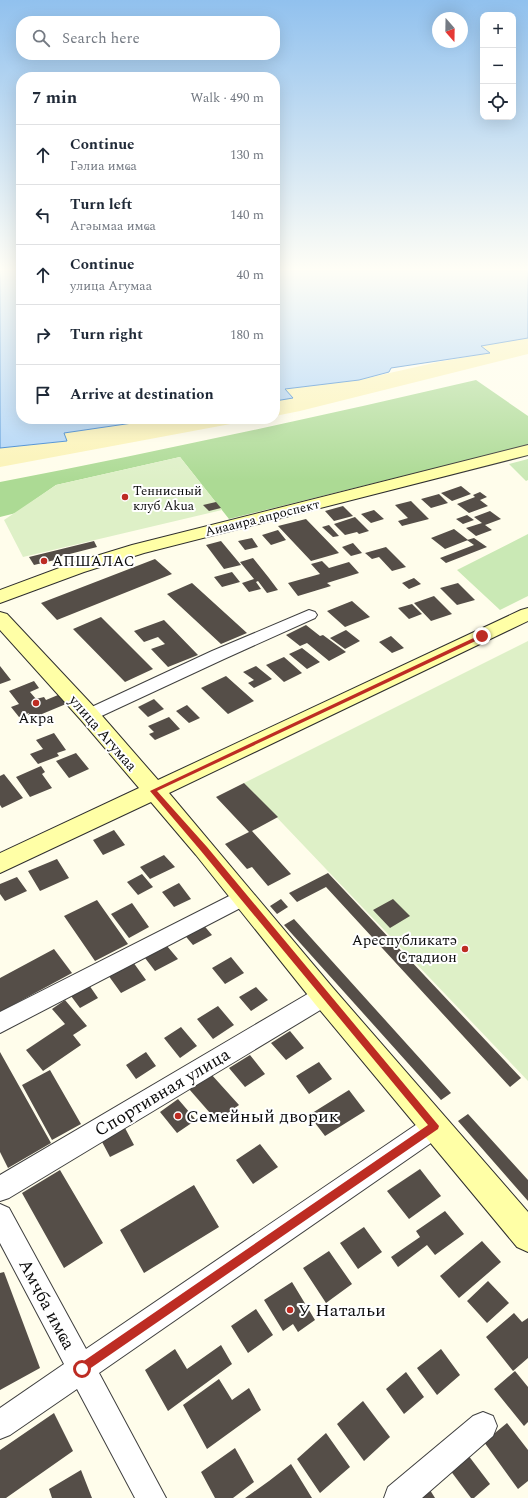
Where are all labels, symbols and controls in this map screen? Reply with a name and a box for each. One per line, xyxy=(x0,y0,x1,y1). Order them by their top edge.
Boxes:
north arrow xyxy=(432,12,468,48)
map controls xyxy=(480,12,516,120)
button: + xyxy=(480,12,516,48)
search box xyxy=(16,16,280,60)
icon: search xyxy=(30,27,52,49)
text: Search here xyxy=(62,27,140,50)
button: − xyxy=(480,48,516,84)
button: locate xyxy=(480,84,516,120)
text: 7 min xyxy=(32,85,77,111)
text: Walk · 490 m xyxy=(190,88,264,108)
text: Continue xyxy=(70,133,135,156)
icon: ahead xyxy=(32,144,54,166)
text: 130 m xyxy=(230,145,264,165)
text: Гәлиа имҩа xyxy=(70,156,137,176)
text: Turn left xyxy=(70,193,132,216)
icon: left xyxy=(32,204,54,226)
text: 140 m xyxy=(230,205,264,225)
text: Агәымаа имҩа xyxy=(70,216,156,236)
text: Continue xyxy=(70,253,135,276)
icon: ahead xyxy=(32,264,54,286)
text: 40 m xyxy=(237,265,264,285)
text: улица Агумаа xyxy=(70,276,152,296)
text: Turn right xyxy=(70,323,143,346)
icon: right xyxy=(32,324,54,346)
text: 180 m xyxy=(230,325,264,345)
text: Arrive at destination xyxy=(70,383,214,406)
icon: arrive xyxy=(32,384,54,406)
place label: Теннисный клуб Akua xyxy=(133,481,202,516)
marker: Теннисный клуб Akua xyxy=(120,492,130,502)
street label: Аиааира апроспект xyxy=(203,494,322,542)
place label: АПШАЛАС xyxy=(52,550,135,573)
marker: АПШАЛАС xyxy=(39,556,49,566)
route end xyxy=(473,627,491,645)
street label: улица Агумаа xyxy=(62,689,143,777)
marker: Акра xyxy=(31,698,41,708)
place label: Акра xyxy=(18,707,54,730)
place label: Ареспубликатә Стадион xyxy=(352,929,457,969)
marker: Ареспубликатә Стадион xyxy=(460,944,470,954)
street label: Спортивная улица xyxy=(89,1041,235,1144)
place label: Семейный дворик xyxy=(186,1103,339,1130)
marker: Семейный дворик xyxy=(173,1111,183,1121)
street label: Амҷба имҩа xyxy=(11,1254,82,1355)
place label: У Натальи xyxy=(298,1297,386,1324)
marker: У Натальи xyxy=(285,1305,295,1315)
route start xyxy=(73,1360,91,1378)

